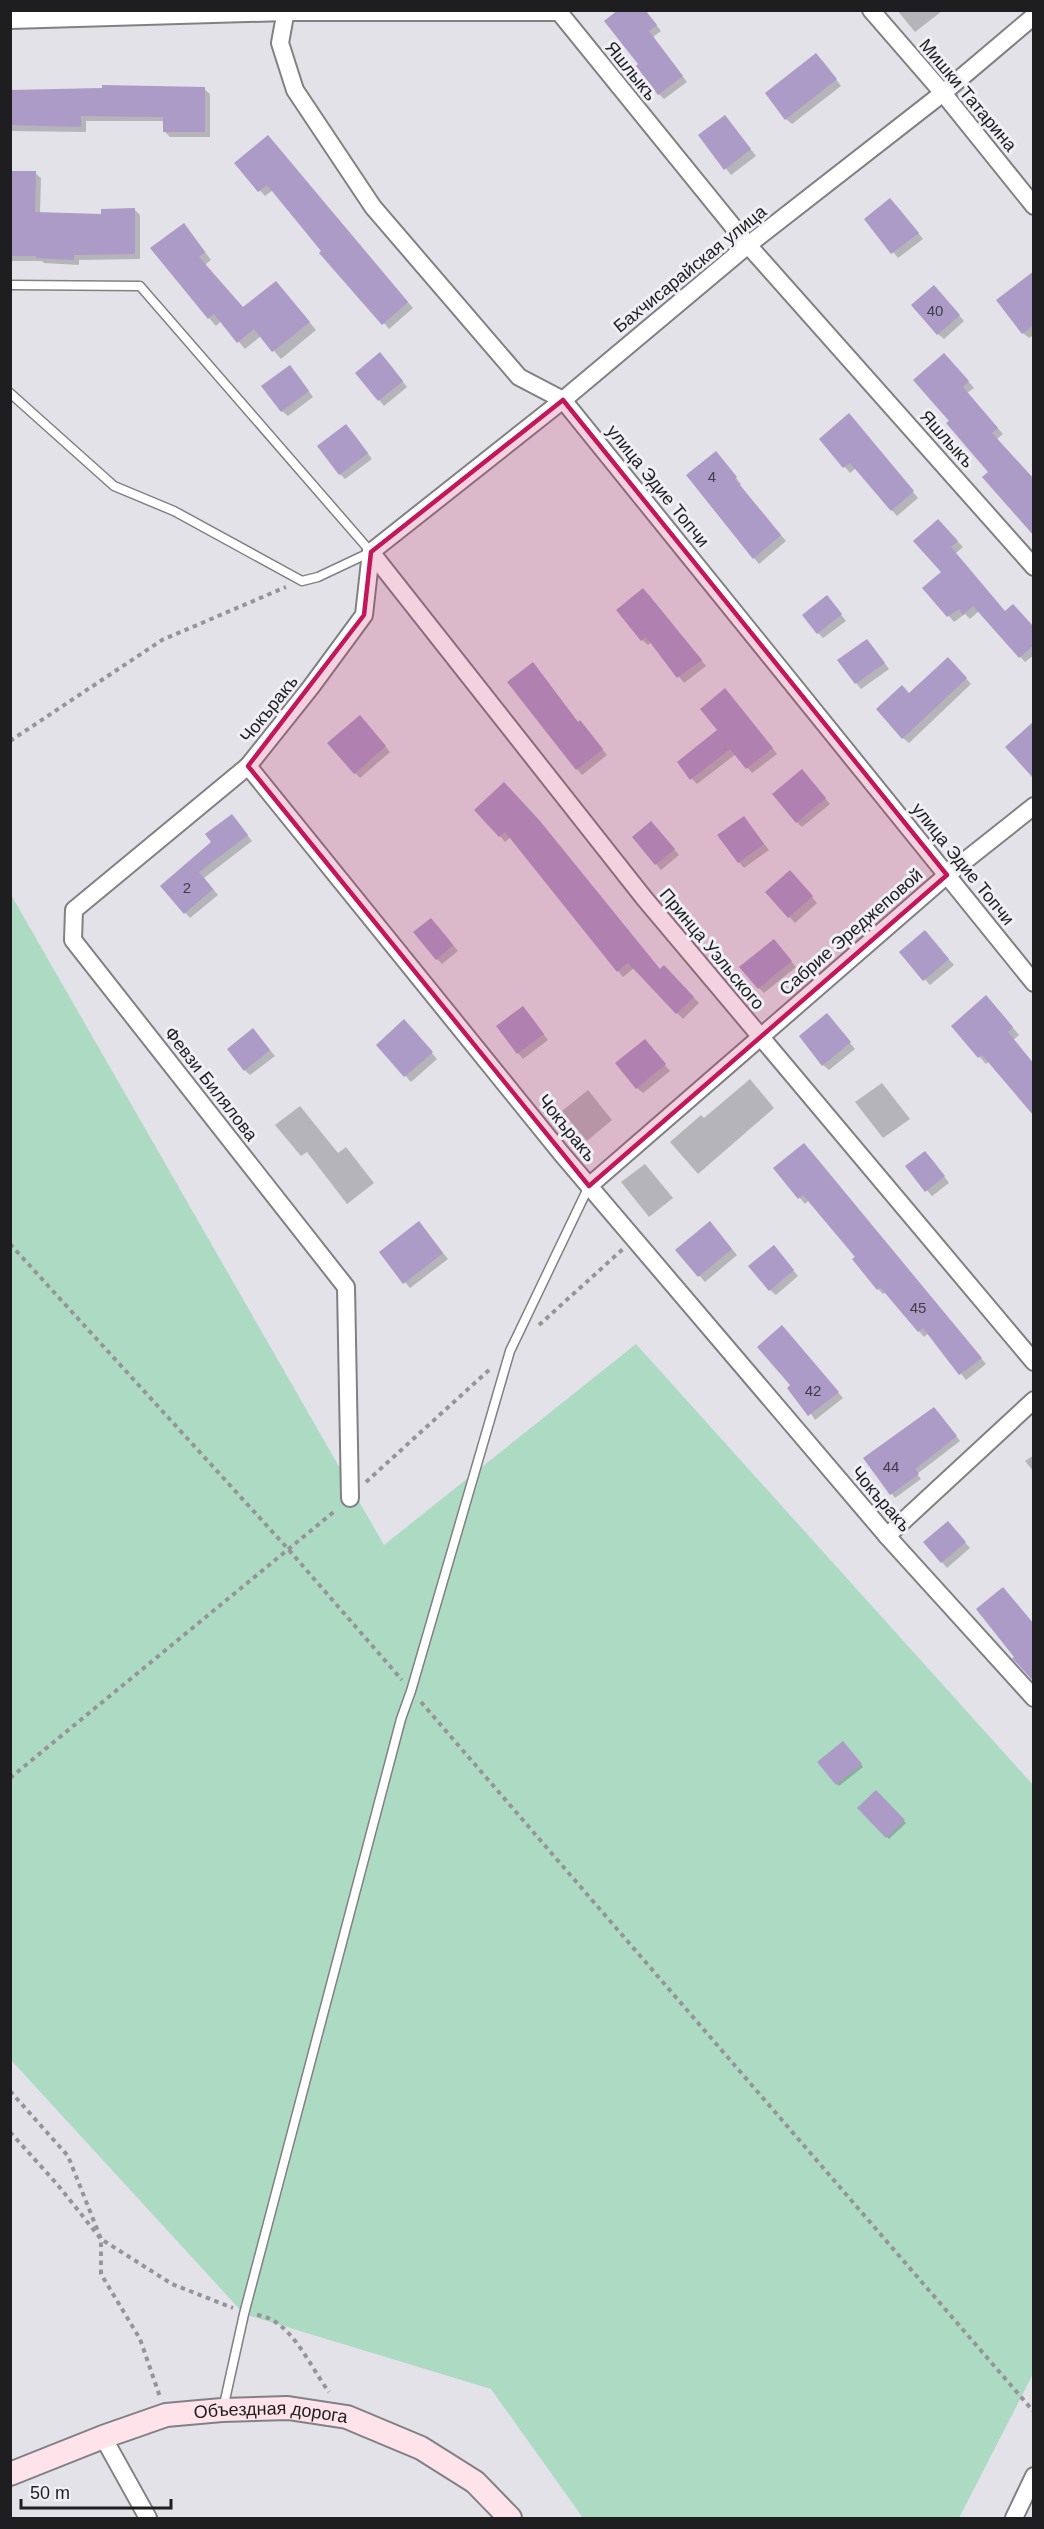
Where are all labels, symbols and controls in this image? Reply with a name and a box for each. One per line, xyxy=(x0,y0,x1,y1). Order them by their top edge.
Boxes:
street label: Мишки Татарина xyxy=(915,35,1021,156)
street label: Яшлыкъ xyxy=(601,38,661,104)
street label: Бахчисарайская улица xyxy=(610,201,771,337)
house number: 40 xyxy=(927,302,943,319)
street label: Яшлыкъ xyxy=(916,406,978,472)
street label: улица Эдие Топчи xyxy=(603,421,713,551)
house number: 4 xyxy=(708,468,716,485)
street label: Чокъракъ xyxy=(236,672,302,746)
street label: улица Эдие Топчи xyxy=(908,799,1018,929)
street label: Сабрие Эреджеповой xyxy=(775,864,927,1000)
house number: 2 xyxy=(183,879,191,896)
street label: Принца Уэльского xyxy=(656,884,768,1014)
street label: Февзи Билялова xyxy=(160,1023,262,1146)
street label: Чокъракъ xyxy=(534,1091,600,1165)
house number: 45 xyxy=(910,1299,926,1316)
house number: 42 xyxy=(805,1382,821,1399)
house number: 44 xyxy=(883,1458,899,1475)
street label: Чокъракъ xyxy=(847,1462,915,1536)
street label: Объездная дорога xyxy=(193,2398,350,2427)
scale bar xyxy=(21,2472,171,2510)
text: 50 m xyxy=(30,2483,70,2503)

